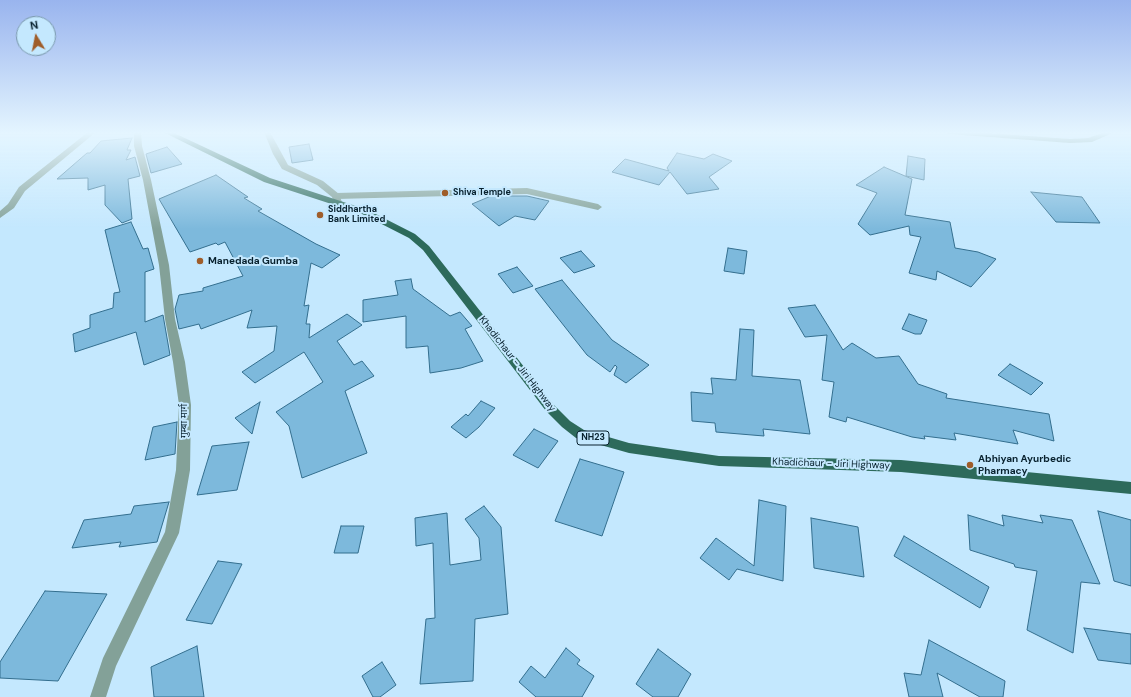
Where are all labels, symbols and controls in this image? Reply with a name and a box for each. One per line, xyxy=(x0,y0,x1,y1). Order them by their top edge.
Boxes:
north arrow xyxy=(16,16,56,56)
text: N xyxy=(29,18,39,33)
marker: Shiva Temple xyxy=(440,188,450,198)
place label: Shiva Temple xyxy=(453,188,511,198)
place label: Siddhartha Bank Limited xyxy=(328,205,385,226)
marker: Siddhartha Bank Limited xyxy=(315,210,325,220)
place label: Manedada Gumba xyxy=(208,255,298,267)
marker: Manedada Gumba xyxy=(195,256,205,266)
street label: Khadichaur - Jiri Highway xyxy=(476,314,558,414)
street label: गुम्बा मार्ग xyxy=(178,404,190,438)
road number: NH23 xyxy=(577,431,609,445)
place label: Abhiyan Ayurbedic Pharmacy xyxy=(978,453,1071,476)
street label: Khadichaur - Jiri Highway xyxy=(772,456,890,472)
marker: Abhiyan Ayurbedic Pharmacy xyxy=(965,460,975,470)

